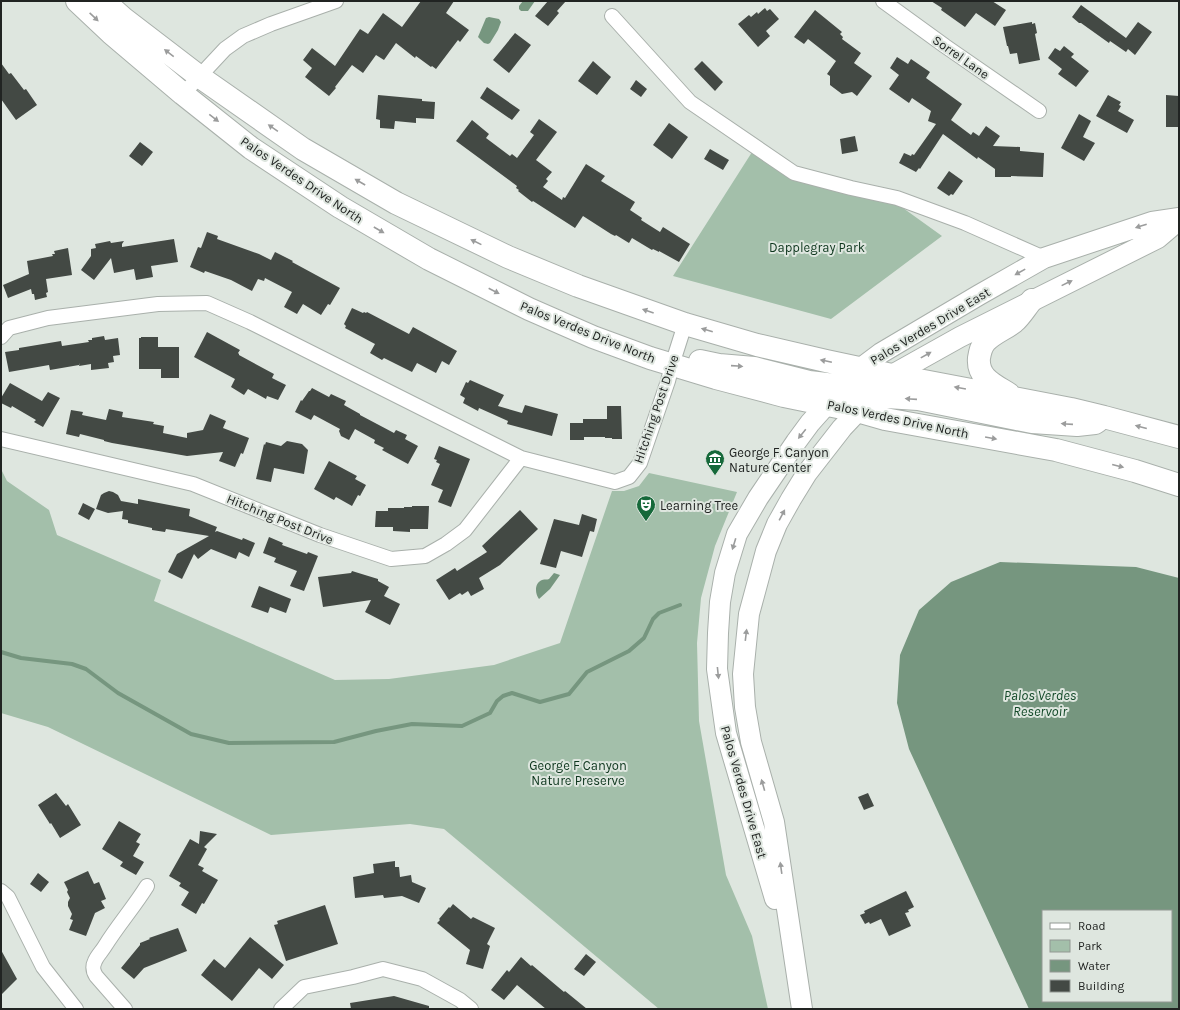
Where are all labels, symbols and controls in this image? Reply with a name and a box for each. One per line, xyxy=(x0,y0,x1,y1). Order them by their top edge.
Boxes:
one-way arrow xyxy=(89,12,99,22)
street label: Sorrel Lane xyxy=(930,32,992,82)
one-way arrow xyxy=(163,49,174,57)
one-way arrow xyxy=(208,114,219,123)
one-way arrow xyxy=(268,124,279,132)
street label: Palos Verdes Drive North xyxy=(238,133,366,227)
one-way arrow xyxy=(354,179,366,186)
one-way arrow xyxy=(1135,223,1147,229)
one-way arrow xyxy=(373,226,385,233)
one-way arrow xyxy=(470,238,482,245)
park label: Dapplegray Park xyxy=(769,240,865,255)
one-way arrow xyxy=(1014,269,1026,275)
one-way arrow xyxy=(1061,280,1073,286)
street label: Palos Verdes Drive East xyxy=(867,284,993,368)
one-way arrow xyxy=(488,288,499,294)
street label: Palos Verdes Drive North xyxy=(518,298,658,366)
one-way arrow xyxy=(642,308,654,314)
one-way arrow xyxy=(701,327,713,333)
one-way arrow xyxy=(920,352,932,359)
street label: Hitching Post Drive xyxy=(630,353,682,465)
one-way arrow xyxy=(820,358,832,364)
one-way arrow xyxy=(731,363,743,370)
one-way arrow xyxy=(954,385,966,391)
one-way arrow xyxy=(905,395,917,402)
street label: Palos Verdes Drive North xyxy=(826,397,970,441)
one-way arrow xyxy=(1061,421,1073,428)
one-way arrow xyxy=(1135,424,1147,430)
one-way arrow xyxy=(797,429,806,440)
one-way arrow xyxy=(985,436,997,442)
place label: George F. Canyon Nature Center xyxy=(729,445,829,475)
museum icon: George F. Canyon Nature Center xyxy=(704,448,726,476)
one-way arrow xyxy=(1112,464,1124,470)
street label: Hitching Post Drive xyxy=(225,491,336,547)
theatre icon: Learning Tree xyxy=(635,494,657,522)
place label: Learning Tree xyxy=(660,498,739,513)
one-way arrow xyxy=(779,509,785,521)
one-way arrow xyxy=(731,539,737,551)
one-way arrow xyxy=(743,629,749,641)
one-way arrow xyxy=(714,666,721,679)
water label: Palos Verdes Reservoir xyxy=(1004,687,1077,720)
street label: Palos Verdes Drive East xyxy=(718,724,770,860)
park label: George F Canyon Nature Preserve xyxy=(529,758,627,788)
one-way arrow xyxy=(760,778,766,790)
one-way arrow xyxy=(778,862,784,874)
legend xyxy=(1042,910,1172,1002)
text: Road xyxy=(1078,919,1106,933)
text: Park xyxy=(1078,939,1103,953)
text: Water xyxy=(1078,959,1111,973)
text: Building xyxy=(1078,979,1125,993)

